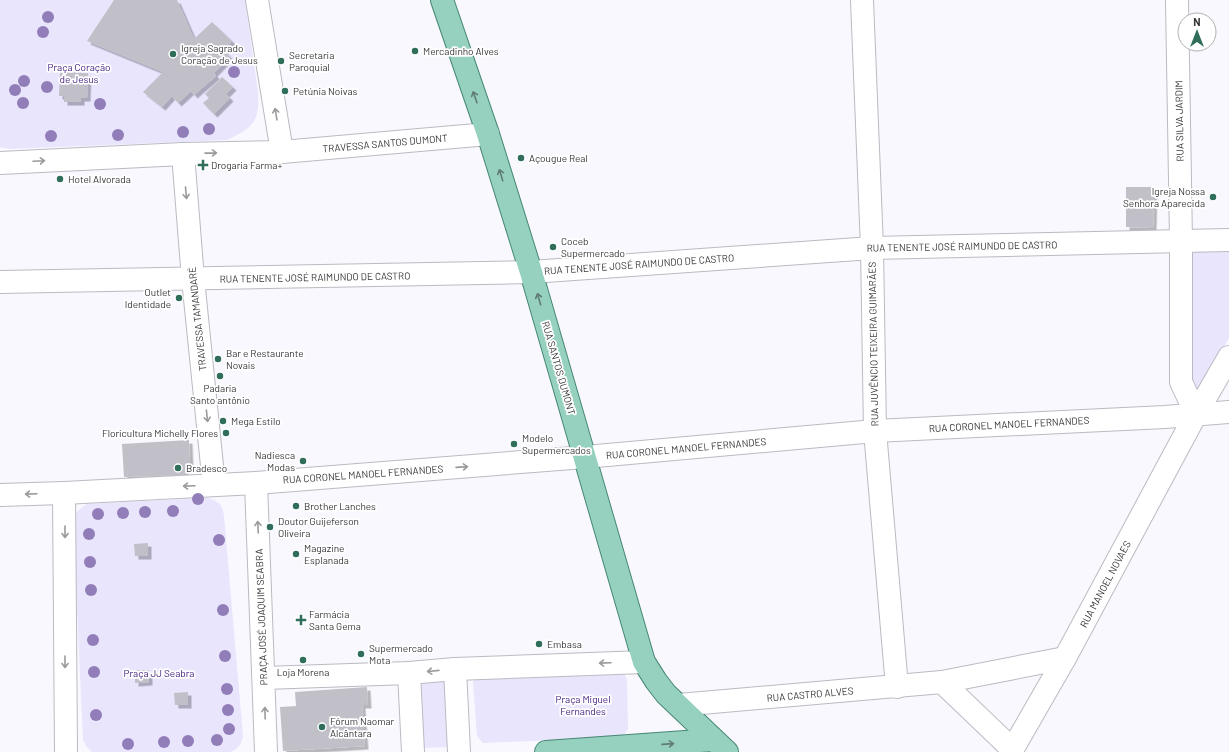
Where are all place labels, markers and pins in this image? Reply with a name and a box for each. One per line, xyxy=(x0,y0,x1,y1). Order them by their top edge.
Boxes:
place label: Igreja Sagrado Coração de Jesus xyxy=(181,42,258,66)
place label: Mercadinho Alves xyxy=(423,45,499,57)
marker: Mercadinho Alves xyxy=(410,46,420,56)
marker: Igreja Sagrado Coração de Jesus xyxy=(168,49,178,59)
place label: Secretaria Paroquial xyxy=(289,49,334,73)
marker: Secretaria Paroquial xyxy=(276,56,286,66)
place label: Petúnia Noivas xyxy=(293,85,358,97)
marker: Petúnia Noivas xyxy=(280,86,290,96)
place label: Açougue Real xyxy=(529,152,588,164)
marker: Açougue Real xyxy=(516,153,526,163)
place label: Drogaria Farma+ xyxy=(211,159,282,171)
marker: Drogaria Farma+ xyxy=(198,160,208,170)
place label: Hotel Alvorada xyxy=(68,173,131,185)
marker: Hotel Alvorada xyxy=(55,174,65,184)
place label: Igreja Nossa Senhora Aparecida xyxy=(1123,185,1205,209)
marker: Igreja Nossa Senhora Aparecida xyxy=(1208,192,1218,202)
place label: Coceb Supermercado xyxy=(561,235,625,259)
marker: Coceb Supermercado xyxy=(548,242,558,252)
place label: Outlet Identidade xyxy=(125,286,171,310)
marker: Outlet Identidade xyxy=(174,293,184,303)
place label: Bar e Restaurante Novais xyxy=(226,347,303,371)
marker: Bar e Restaurante Novais xyxy=(213,354,223,364)
marker: Padaria Santo antônio xyxy=(215,371,225,381)
place label: Padaria Santo antônio xyxy=(190,382,250,406)
place label: Mega Estilo xyxy=(231,415,281,427)
marker: Mega Estilo xyxy=(218,416,228,426)
place label: Floricultura Michelly Flores xyxy=(102,427,218,439)
marker: Floricultura Michelly Flores xyxy=(221,428,231,438)
place label: Modelo Supermercados xyxy=(522,432,591,456)
marker: Modelo Supermercados xyxy=(509,439,519,449)
place label: Nadiesca Modas xyxy=(255,449,295,473)
marker: Nadiesca Modas xyxy=(298,456,308,466)
place label: Bradesco xyxy=(186,462,227,474)
marker: Bradesco xyxy=(173,463,183,473)
place label: Brother Lanches xyxy=(304,500,376,512)
marker: Brother Lanches xyxy=(291,501,301,511)
place label: Doutor Guijeferson Oliveira xyxy=(278,515,359,539)
marker: Doutor Guijeferson Oliveira xyxy=(265,522,275,532)
place label: Magazine Esplanada xyxy=(304,542,349,566)
marker: Magazine Esplanada xyxy=(291,549,301,559)
place label: Farmácia Santa Gema xyxy=(309,608,361,632)
marker: Farmácia Santa Gema xyxy=(296,615,306,625)
place label: Embasa xyxy=(547,638,582,650)
marker: Embasa xyxy=(534,639,544,649)
place label: Supermercado Mota xyxy=(369,642,433,666)
marker: Supermercado Mota xyxy=(356,649,366,659)
marker: Loja Morena xyxy=(298,655,308,665)
place label: Loja Morena xyxy=(277,666,329,678)
place label: Fórum Naomar Alcântara xyxy=(330,715,395,739)
marker: Fórum Naomar Alcântara xyxy=(317,722,327,732)

